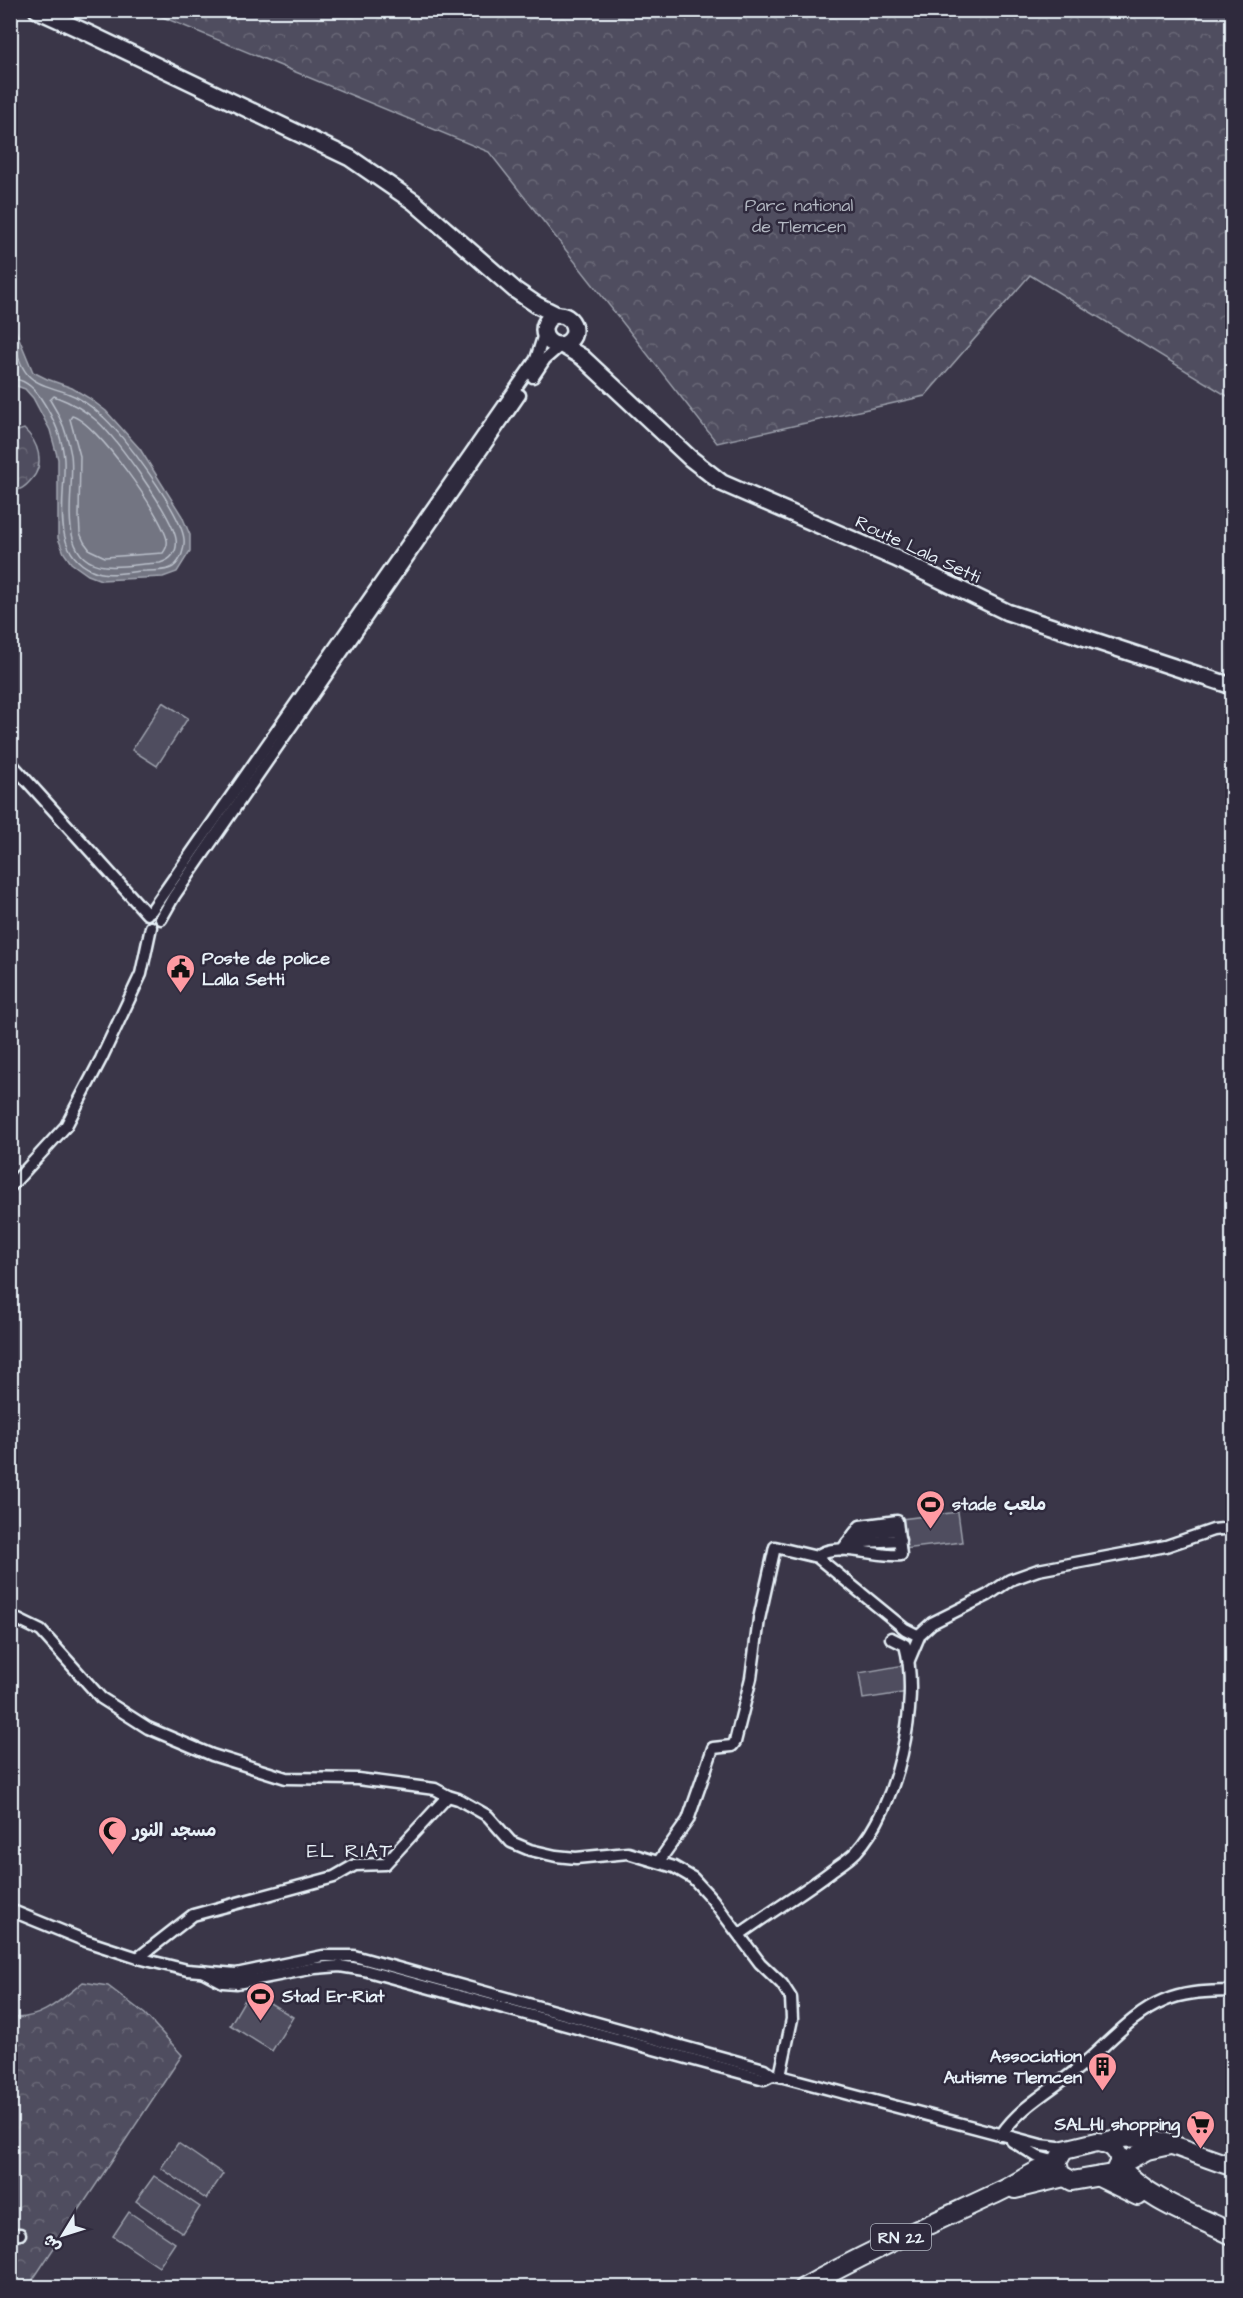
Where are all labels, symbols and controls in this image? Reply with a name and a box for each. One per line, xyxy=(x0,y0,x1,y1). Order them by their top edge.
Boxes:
park label: Parc national de Tlemcen xyxy=(745,193,853,239)
street label: Route Lala Setti xyxy=(851,509,985,590)
place label: Poste de police Lalla Setti xyxy=(202,946,330,992)
public building icon: Poste de police Lalla Setti xyxy=(165,952,197,994)
sports icon: stade ملعب xyxy=(915,1488,947,1530)
place label: stade ملعب xyxy=(952,1492,1046,1517)
mosque icon: مسجد النور xyxy=(96,1814,128,1856)
place label: مسجد النور xyxy=(131,1818,217,1843)
district label: EL RIAT xyxy=(307,1837,393,1865)
sports icon: Stad Er-Riat xyxy=(245,1980,277,2022)
place label: Stad Er-Riat xyxy=(281,1984,385,2009)
place label: Association Autisme Tlemcen xyxy=(943,2044,1082,2090)
building icon: Association Autisme Tlemcen xyxy=(1087,2050,1119,2092)
supermarket icon: SALHI shopping xyxy=(1185,2108,1217,2150)
place label: SALHI shopping xyxy=(1053,2112,1181,2138)
north arrow xyxy=(33,2205,93,2265)
road number: RN 22 xyxy=(871,2224,931,2250)
text: ش xyxy=(38,2230,66,2257)

